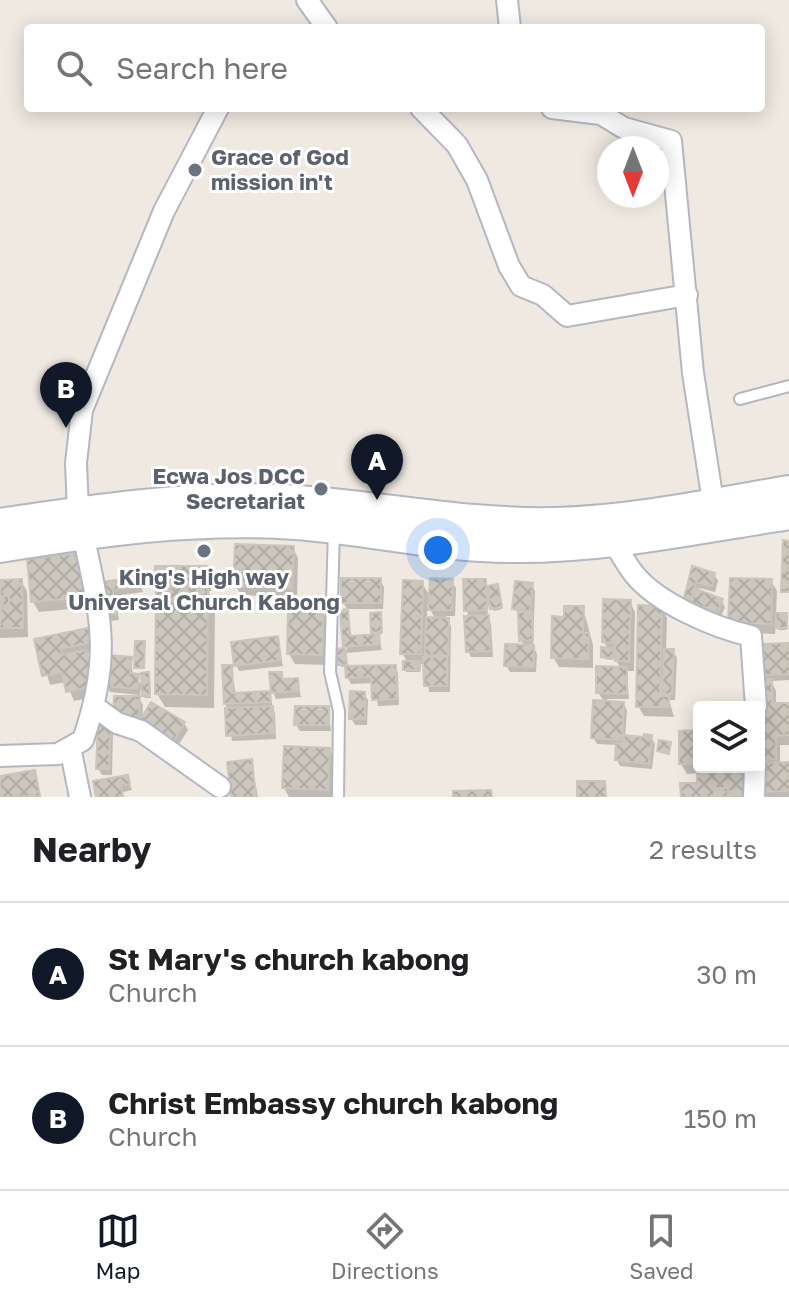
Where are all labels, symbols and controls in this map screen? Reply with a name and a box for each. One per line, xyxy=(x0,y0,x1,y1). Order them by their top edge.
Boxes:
search box xyxy=(24,24,765,112)
icon: search xyxy=(52,46,96,90)
text: Search here xyxy=(116,50,288,86)
north arrow xyxy=(597,136,669,208)
place label: Grace of God mission in't xyxy=(211,143,349,195)
marker: Grace of God mission in't xyxy=(186,161,204,179)
pin: B xyxy=(40,362,92,428)
pin: A xyxy=(351,434,403,500)
place label: Ecwa Jos DCC Secretariat xyxy=(153,462,305,514)
marker: Ecwa Jos DCC Secretariat xyxy=(312,480,330,498)
your location xyxy=(418,530,458,570)
marker: King's High way Universal Church Kabong xyxy=(195,542,213,560)
place label: King's High way Universal Church Kabong xyxy=(68,563,340,615)
map controls xyxy=(693,701,765,773)
button: layers xyxy=(693,701,765,773)
text: Nearby xyxy=(32,829,152,869)
text: 2 results xyxy=(649,834,757,865)
text: St Mary's church kabong xyxy=(108,941,469,977)
text: A xyxy=(49,959,67,990)
text: 30 m xyxy=(696,959,757,990)
text: Church xyxy=(108,977,197,1008)
text: Christ Embassy church kabong xyxy=(108,1085,558,1121)
text: B xyxy=(49,1103,67,1134)
text: 150 m xyxy=(684,1103,757,1134)
text: Church xyxy=(108,1121,197,1152)
tab: Map xyxy=(95,1209,140,1284)
tab: Directions xyxy=(331,1209,439,1284)
tab: Saved xyxy=(629,1209,694,1284)

